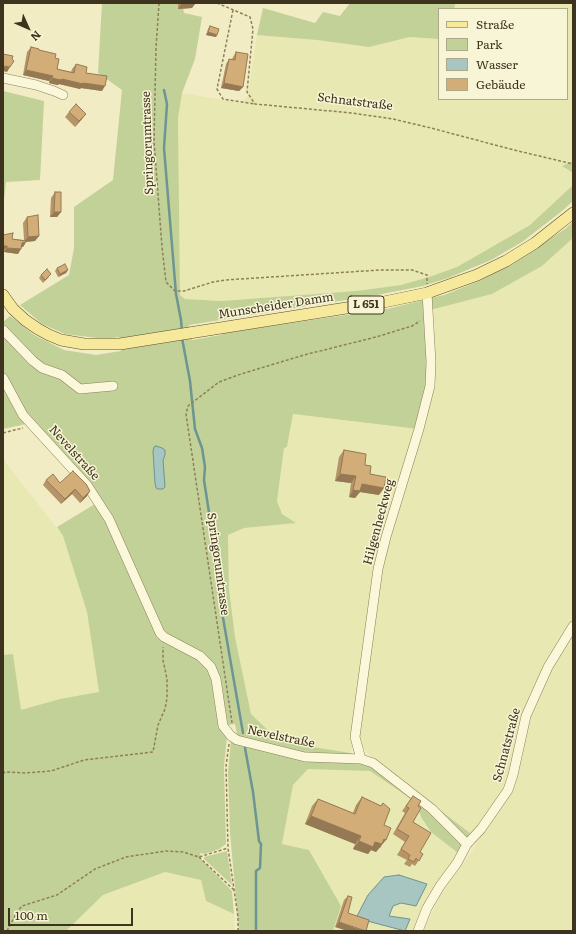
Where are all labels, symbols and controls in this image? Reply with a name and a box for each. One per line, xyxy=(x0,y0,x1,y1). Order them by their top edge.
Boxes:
north arrow xyxy=(8,8,48,48)
legend xyxy=(438,8,568,100)
text: Straße xyxy=(476,15,514,33)
text: N xyxy=(28,28,45,45)
text: Park xyxy=(476,35,502,53)
text: Wasser xyxy=(476,55,518,73)
text: Gebäude xyxy=(476,75,525,93)
street label: Schnatstraße xyxy=(316,90,394,114)
street label: Springorumtrasse xyxy=(139,91,157,195)
street label: Munscheider Damm xyxy=(217,290,335,322)
road number: L 651 xyxy=(348,296,384,314)
street label: Nevelstraße xyxy=(46,423,102,483)
street label: Hilgenheckweg xyxy=(361,477,397,567)
street label: Springorumtrasse xyxy=(204,512,232,616)
street label: Schnatstraße xyxy=(490,706,524,784)
street label: Nevelstraße xyxy=(246,723,316,751)
scale bar xyxy=(10,900,135,926)
text: 100 m xyxy=(15,906,48,924)

